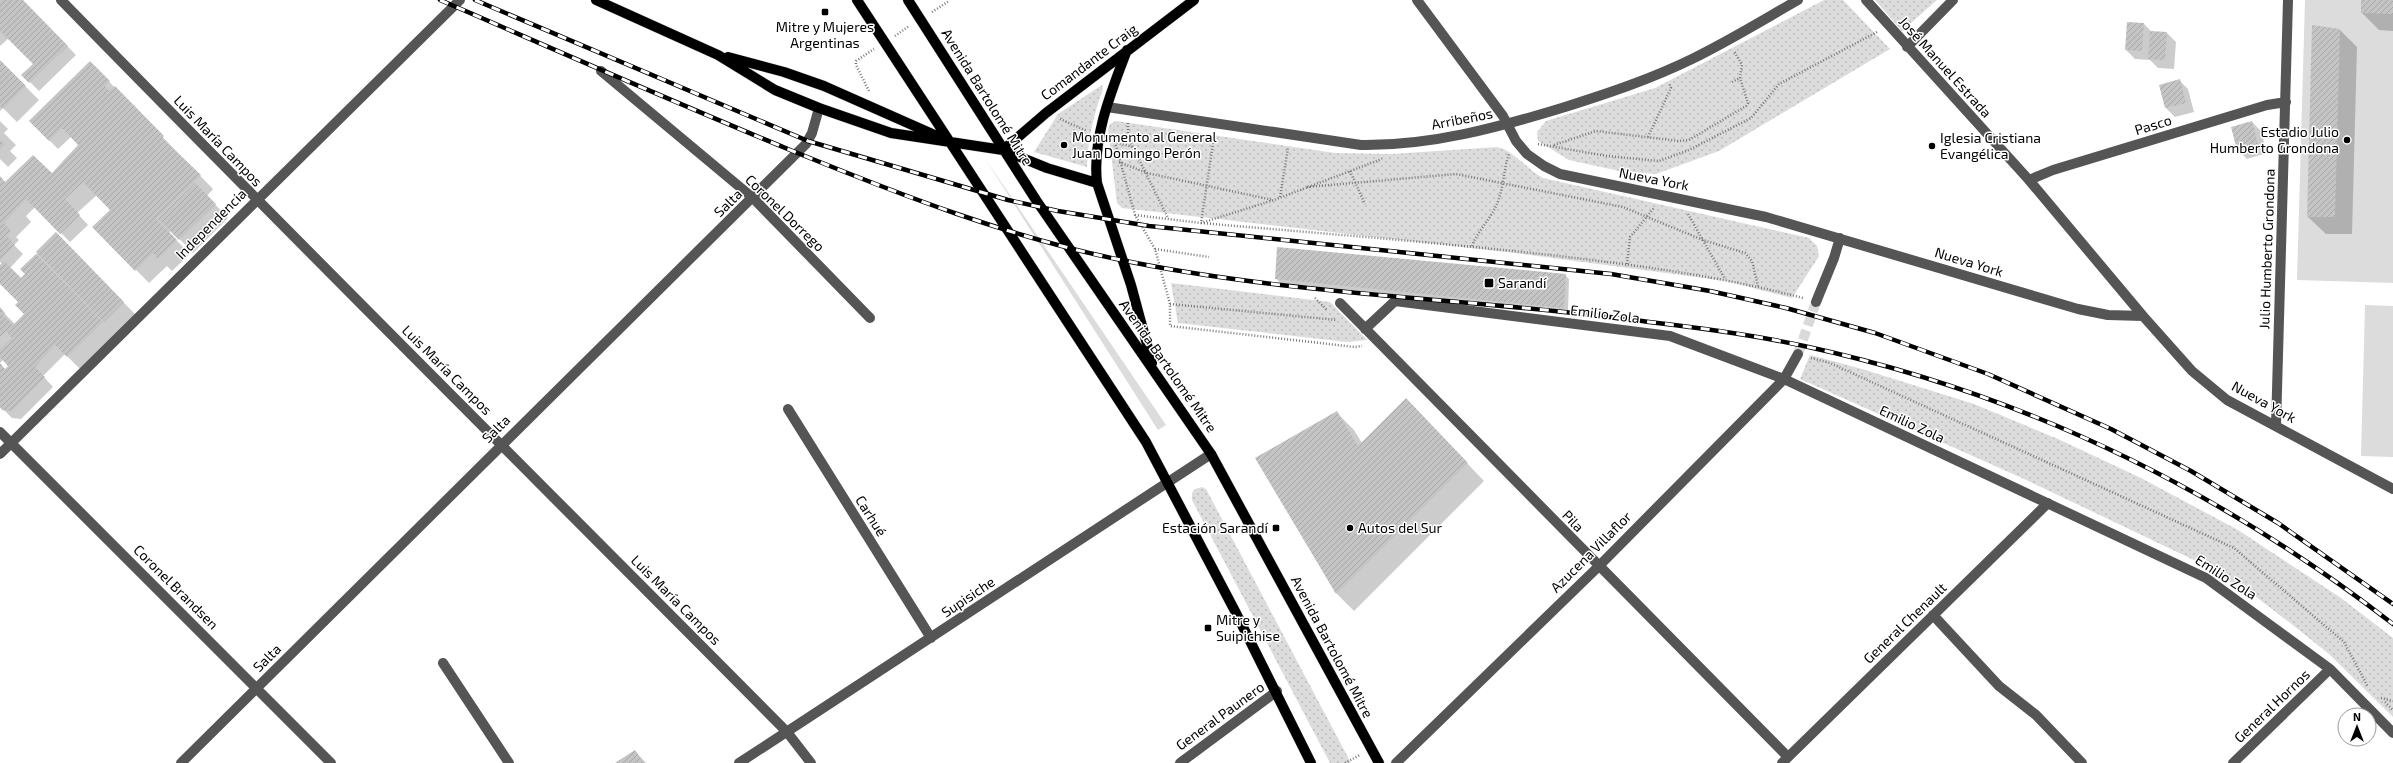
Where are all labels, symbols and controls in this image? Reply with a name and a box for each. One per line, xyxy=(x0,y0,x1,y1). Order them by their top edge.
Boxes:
marker: Mitre y Mujeres Argentinas xyxy=(820,7,830,17)
street label: José Manuel Estrada xyxy=(1895,13,1995,121)
place label: Mitre y Mujeres Argentinas xyxy=(776,18,874,51)
street label: Comandante Craig xyxy=(1037,20,1140,103)
street label: Avenida Bartolomé Mitre xyxy=(938,25,1037,168)
street label: Luis María Campos xyxy=(171,92,266,190)
street label: Arribeños xyxy=(1430,104,1494,133)
street label: Pasco xyxy=(2132,111,2173,138)
place label: Estadio Julio Humberto Grondona xyxy=(2210,123,2339,156)
place label: Monumento al General Juan Domingo Perón xyxy=(1072,128,1218,161)
place label: Iglesia Cristiana Evangélica xyxy=(1940,129,2041,162)
marker: Estadio Julio Humberto Grondona xyxy=(2342,135,2352,145)
marker: Monumento al General Juan Domingo Perón xyxy=(1059,140,1069,150)
marker: Iglesia Cristiana Evangélica xyxy=(1927,141,1937,151)
street label: Nueva York xyxy=(1618,163,1690,194)
street label: Julio Humberto Grondona xyxy=(2255,168,2278,330)
street label: Coronel Dorrego xyxy=(742,171,828,255)
street label: Independencia xyxy=(172,185,249,262)
street label: Salta xyxy=(710,185,745,220)
street label: Nueva York xyxy=(1933,243,2006,280)
place label: Sarandí xyxy=(1498,274,1547,291)
marker: Sarandí xyxy=(1483,277,1495,289)
street label: Avenida Bartolomé Mitre xyxy=(1116,296,1221,435)
street label: Emilio Zola xyxy=(1569,301,1641,326)
street label: Luis María Campos xyxy=(399,321,496,418)
street label: Nueva York xyxy=(2229,377,2299,426)
street label: Emilio Zola xyxy=(1877,401,1948,446)
street label: Salta xyxy=(478,411,513,446)
street label: Carhué xyxy=(852,492,891,539)
street label: Pila xyxy=(1559,506,1588,535)
street label: Azucena Villaflor xyxy=(1547,507,1635,596)
place label: Estación Sarandí xyxy=(1162,519,1269,536)
place label: Autos del Sur xyxy=(1358,519,1443,536)
marker: Estación Sarandí xyxy=(1271,523,1281,533)
marker: Autos del Sur xyxy=(1345,523,1355,533)
street label: Coronel Brandsen xyxy=(130,541,222,633)
street label: Emilio Zola xyxy=(2192,550,2260,603)
street label: Luis María Campos xyxy=(628,551,725,648)
street label: Supisiche xyxy=(938,573,998,621)
street label: Avenida Bartolomé Mitre xyxy=(1288,573,1377,721)
street label: General Chenault xyxy=(1860,579,1950,667)
place label: Mitre y Suipichise xyxy=(1216,611,1280,644)
marker: Mitre y Suipichise xyxy=(1203,623,1213,633)
street label: Salta xyxy=(249,640,284,675)
street label: General Hornos xyxy=(2230,665,2313,746)
street label: General Paunero xyxy=(1172,678,1267,753)
north arrow xyxy=(2337,707,2377,747)
text: N xyxy=(2353,710,2361,723)

